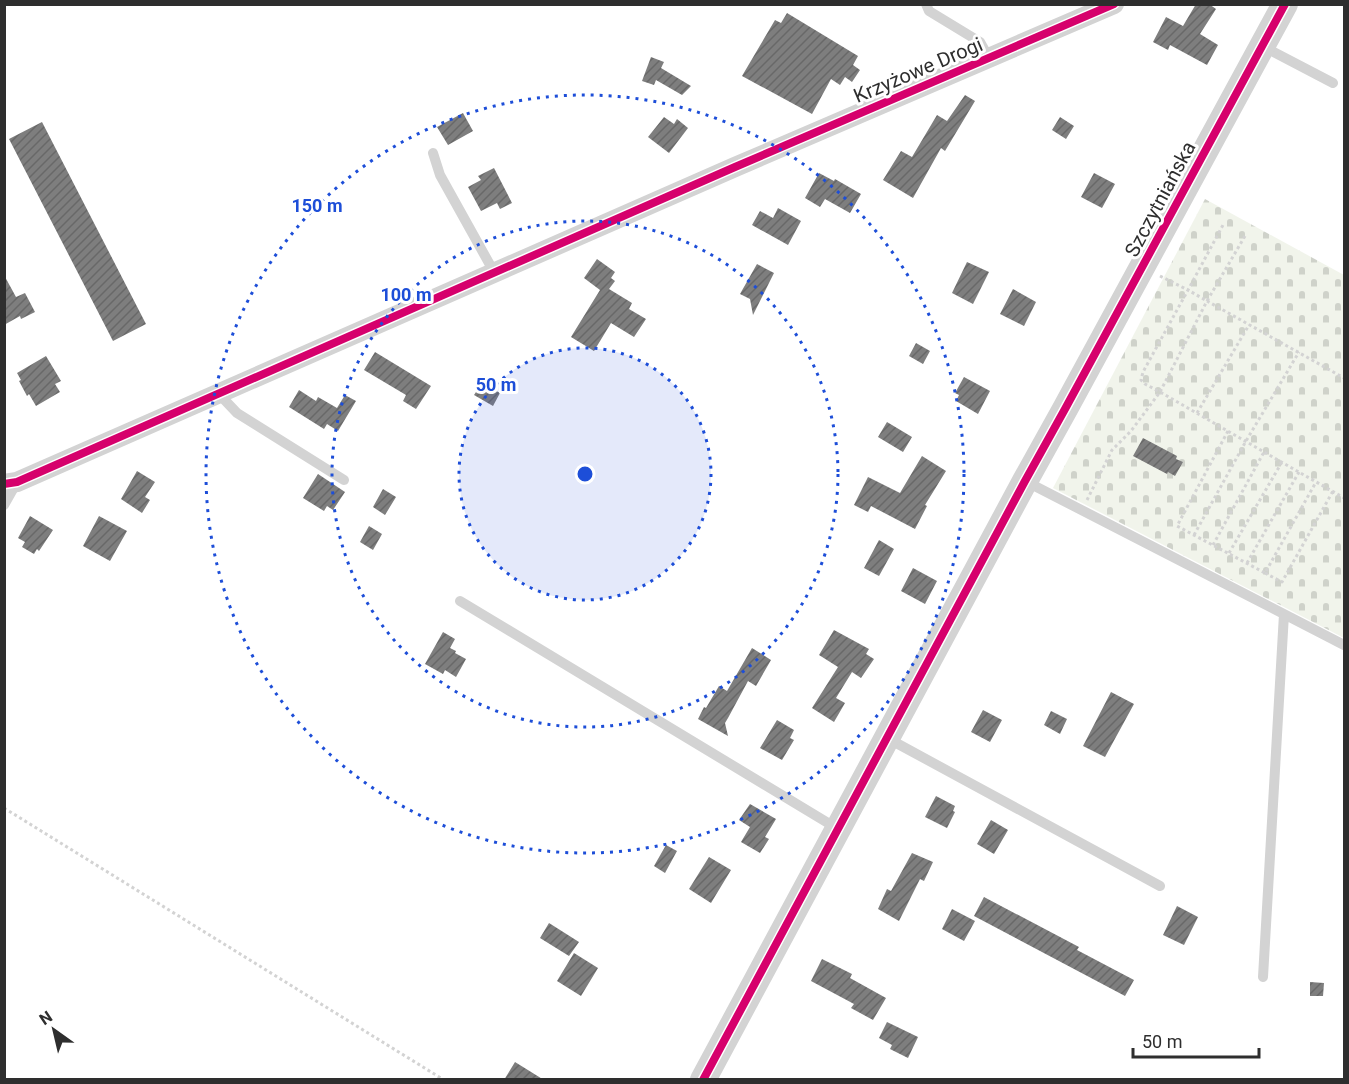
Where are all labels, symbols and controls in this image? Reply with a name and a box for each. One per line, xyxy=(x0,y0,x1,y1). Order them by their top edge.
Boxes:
street label: Krzyżowe Drogi xyxy=(850,32,986,108)
street label: Szczytniańska xyxy=(1120,137,1200,261)
text: 150 m xyxy=(291,195,343,216)
text: 100 m xyxy=(380,284,432,305)
text: 50 m xyxy=(476,374,516,395)
centre of rings xyxy=(575,464,595,484)
north arrow xyxy=(24,1000,84,1060)
text: N xyxy=(36,1007,56,1029)
scale bar xyxy=(1133,1021,1259,1059)
text: 50 m xyxy=(1142,1031,1182,1052)

